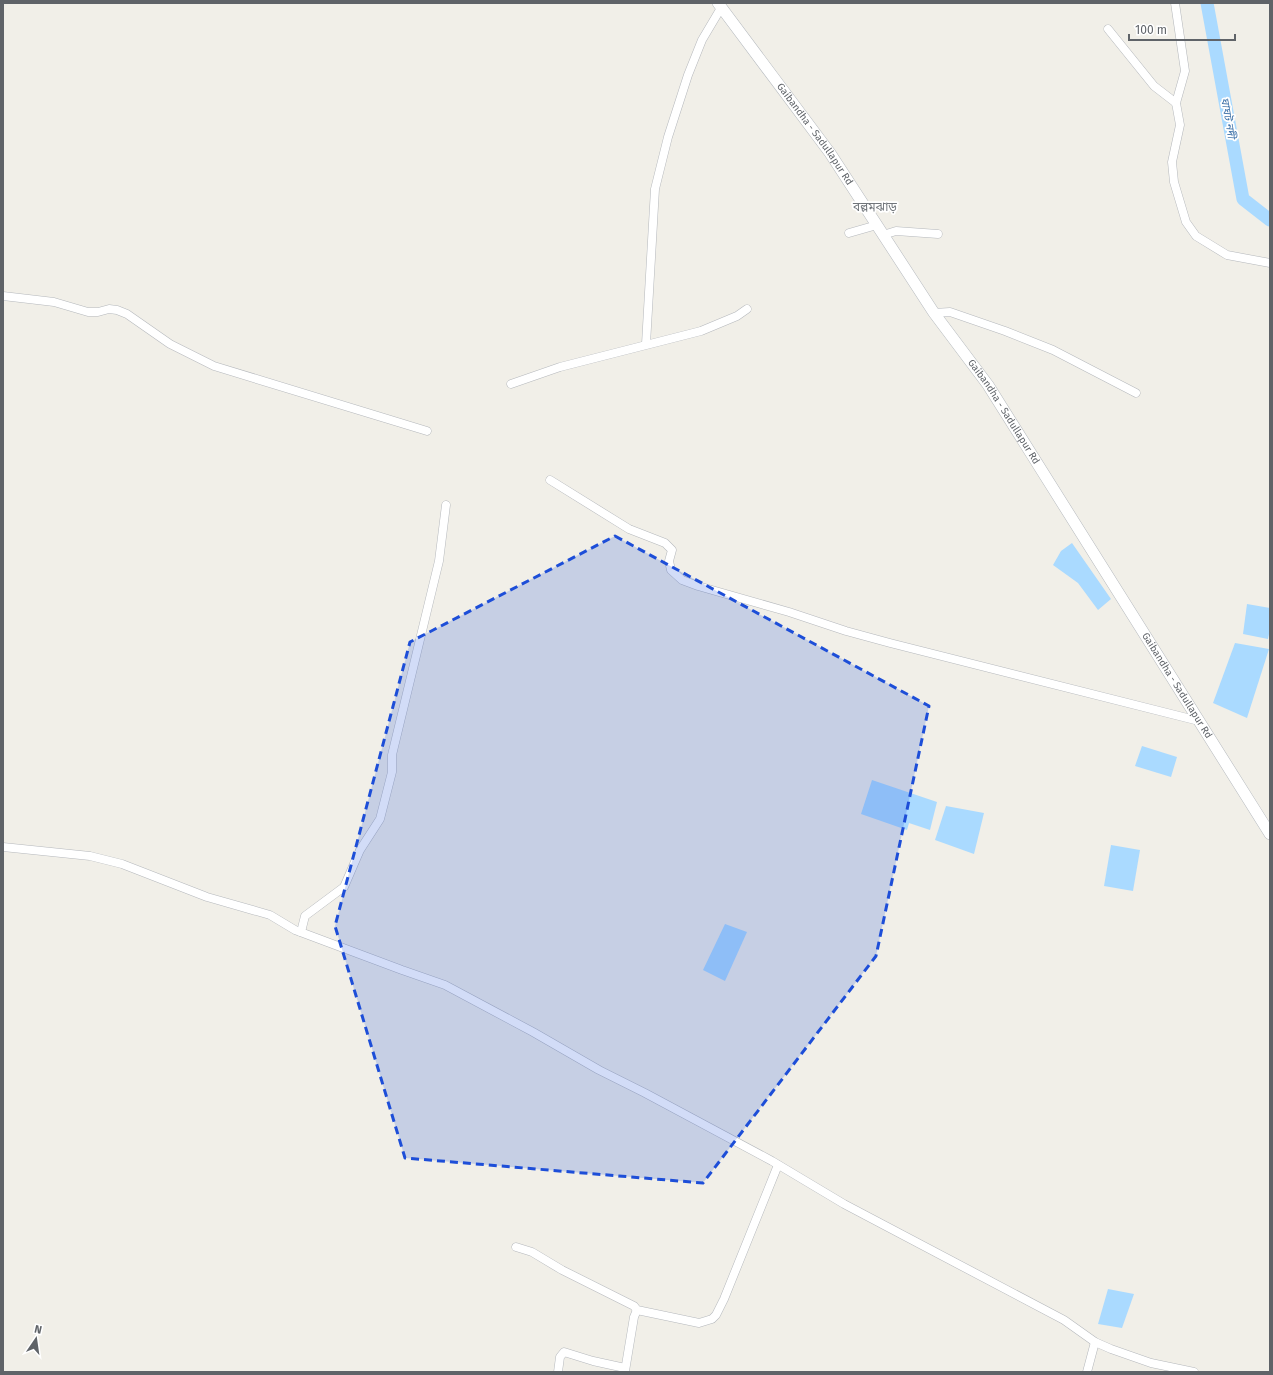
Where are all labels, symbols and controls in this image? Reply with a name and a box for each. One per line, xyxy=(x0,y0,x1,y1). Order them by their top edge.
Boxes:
scale bar xyxy=(1129,16,1235,42)
text: 100 m xyxy=(1135,23,1167,37)
street label: Gaibandha - Sadullapur Rd xyxy=(774,81,855,187)
water label: ঘাঘট নদী xyxy=(1218,96,1239,141)
district label: বল্লমঝাড় xyxy=(852,200,897,214)
street label: Gaibandha - Sadullapur Rd xyxy=(965,357,1042,466)
street label: Gaibandha - Sadullapur Rd xyxy=(1139,630,1214,741)
north arrow xyxy=(16,1319,56,1359)
text: N xyxy=(33,1323,43,1337)

